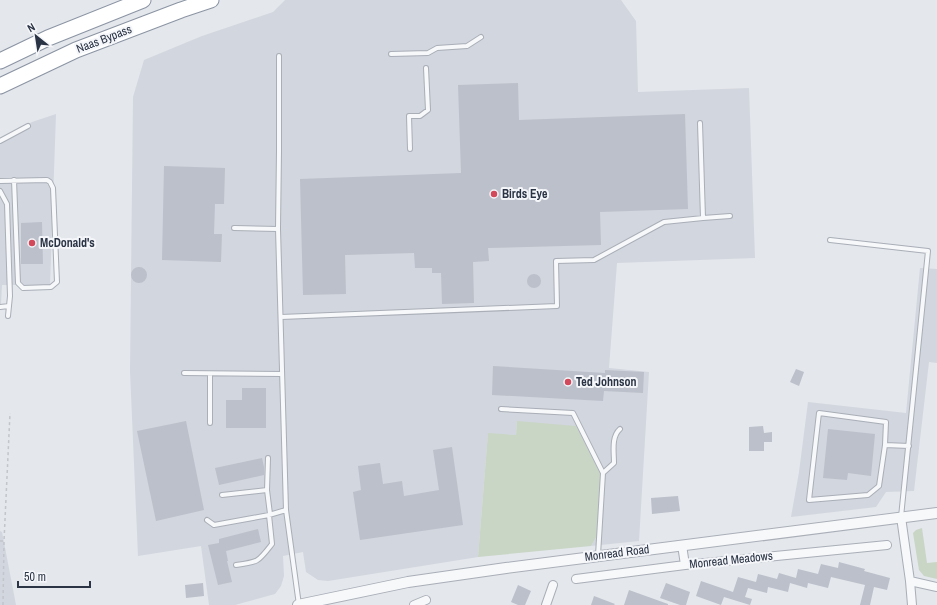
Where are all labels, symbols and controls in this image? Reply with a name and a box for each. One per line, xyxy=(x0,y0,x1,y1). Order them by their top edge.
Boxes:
north arrow xyxy=(16,16,56,56)
text: N xyxy=(25,20,37,35)
street label: Naas Bypass xyxy=(74,21,134,57)
place label: Birds Eye xyxy=(502,186,548,202)
marker: Birds Eye xyxy=(489,189,499,199)
place label: McDonald's xyxy=(40,235,95,251)
marker: McDonald's xyxy=(27,238,37,248)
place label: Ted Johnson xyxy=(576,374,637,390)
marker: Ted Johnson xyxy=(563,377,573,387)
street label: Monread Road xyxy=(584,541,650,565)
street label: Monread Meadows xyxy=(689,548,774,572)
scale bar xyxy=(18,563,90,589)
text: 50 m xyxy=(24,569,46,585)

